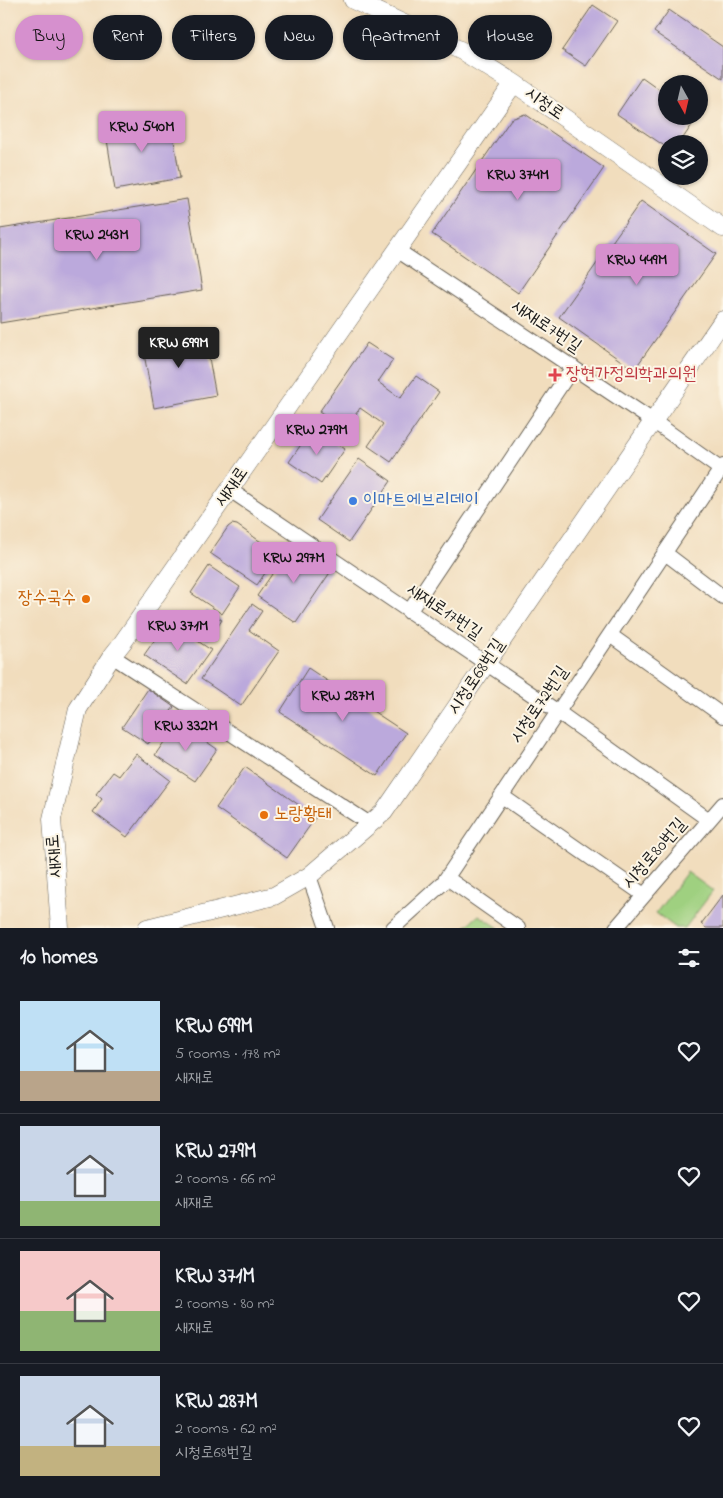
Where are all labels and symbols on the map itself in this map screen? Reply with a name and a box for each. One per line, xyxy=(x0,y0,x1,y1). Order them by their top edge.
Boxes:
north arrow xyxy=(658,75,708,125)
street label: 시청로 xyxy=(519,81,569,127)
pin: KRW 540M xyxy=(90,110,194,153)
pin: KRW 374M xyxy=(466,158,570,201)
pin: KRW 243M xyxy=(45,218,149,261)
pin: KRW 449M xyxy=(585,244,689,286)
street label: 새재로7번길 xyxy=(506,294,587,360)
pin: KRW 699M xyxy=(127,326,231,369)
place label: 장현가정의학과의원 xyxy=(566,362,696,388)
marker: 장현가정의학과의원 xyxy=(548,368,562,382)
pin: KRW 279M xyxy=(265,414,369,456)
street label: 새재로 xyxy=(209,462,255,512)
place label: 이마트에브리데이 xyxy=(363,488,479,514)
marker: 이마트에브리데이 xyxy=(347,495,359,507)
pin: KRW 297M xyxy=(242,542,346,584)
street label: 새재로17번길 xyxy=(401,577,487,647)
place label: 장수국수 xyxy=(18,586,76,612)
marker: 장수국수 xyxy=(80,593,92,605)
pin: KRW 371M xyxy=(126,610,230,652)
street label: 시청로68번길 xyxy=(442,633,512,720)
street label: 시청로72번길 xyxy=(504,661,576,749)
pin: KRW 287M xyxy=(291,680,395,722)
pin: KRW 332M xyxy=(134,710,238,752)
place label: 노랑황태 xyxy=(274,802,332,828)
marker: 노랑황태 xyxy=(258,809,270,821)
street label: 시청로80번길 xyxy=(617,812,694,895)
street label: 새재로 xyxy=(41,833,69,879)

